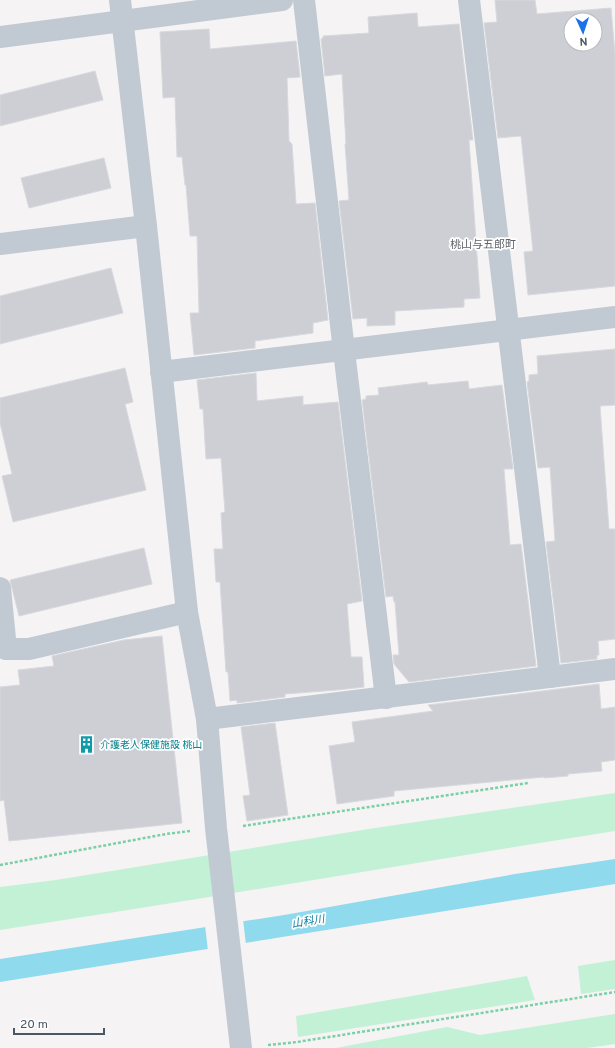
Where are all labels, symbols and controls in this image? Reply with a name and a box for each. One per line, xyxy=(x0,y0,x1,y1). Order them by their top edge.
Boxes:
north arrow xyxy=(563,12,603,52)
text: N xyxy=(579,34,588,48)
district label: 桃山与五郎町 xyxy=(450,238,516,252)
building icon: 介護老人保健施設 桃山 xyxy=(77,734,97,754)
place label: 介護老人保健施設 桃山 xyxy=(100,739,202,752)
water label: 山科川 xyxy=(291,912,327,931)
scale bar xyxy=(14,1010,104,1036)
text: 20 m xyxy=(20,1017,48,1033)

